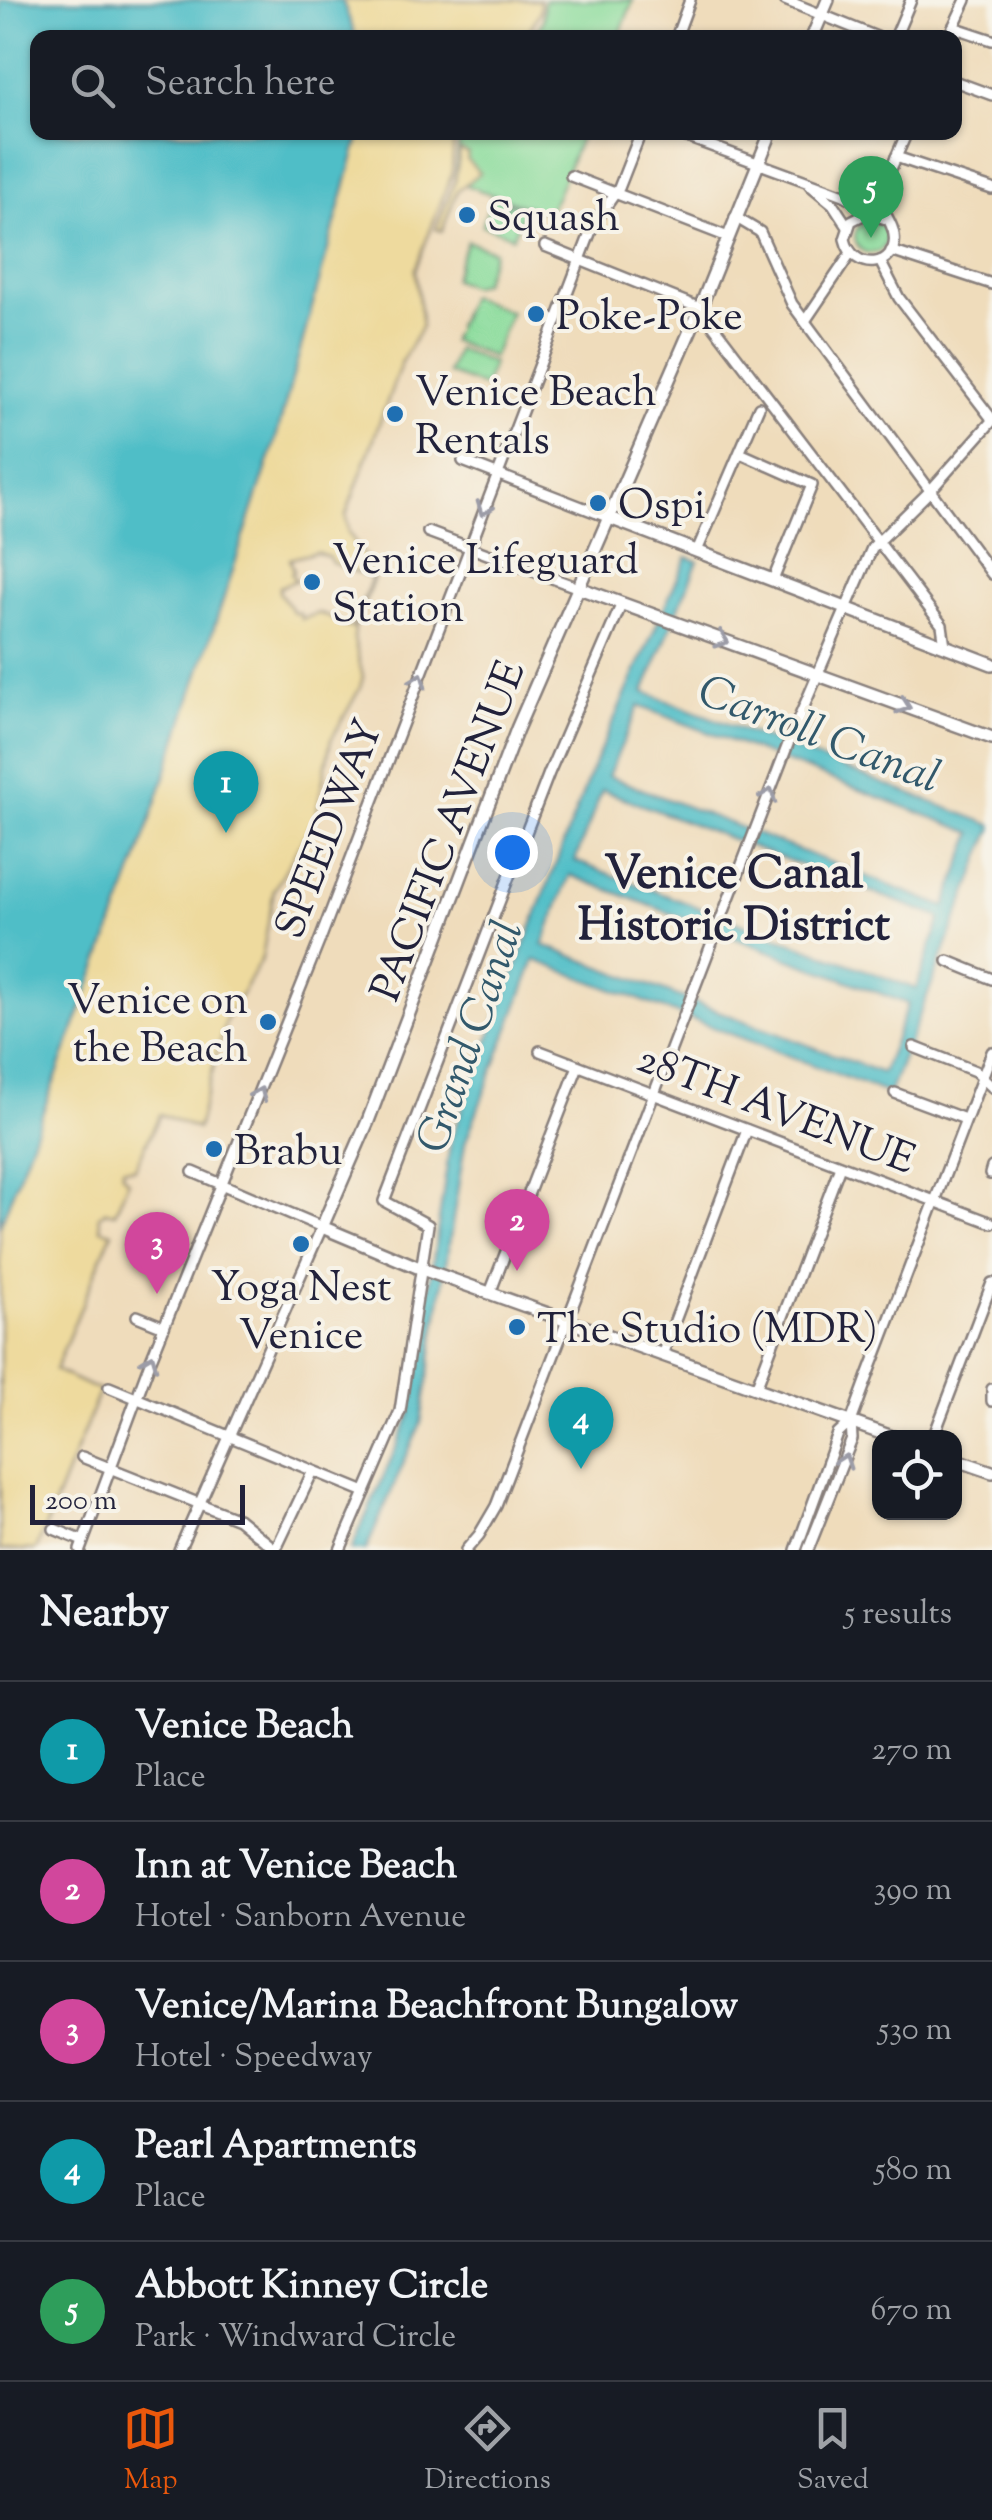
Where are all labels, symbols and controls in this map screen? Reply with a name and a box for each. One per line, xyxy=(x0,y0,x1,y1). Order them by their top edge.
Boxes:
search box xyxy=(30,30,962,140)
icon: search xyxy=(65,58,120,113)
text: Search here xyxy=(145,58,336,112)
pin: 5 xyxy=(838,156,904,238)
place label: Squash xyxy=(487,190,620,250)
marker: Squash xyxy=(456,204,478,226)
place label: Poke-Poke xyxy=(556,289,743,349)
marker: Poke-Poke xyxy=(525,303,547,325)
place label: Venice Beach Rentals xyxy=(415,365,657,473)
marker: Venice Beach Rentals xyxy=(384,403,406,425)
place label: Ospi xyxy=(618,478,706,538)
marker: Ospi xyxy=(587,492,609,514)
one-way arrow xyxy=(475,499,496,516)
place label: Venice Lifeguard Station xyxy=(332,533,639,641)
marker: Venice Lifeguard Station xyxy=(301,571,323,593)
one-way arrow xyxy=(713,628,730,649)
street label: PACIFIC AVENUE xyxy=(358,653,543,1011)
water label: Carroll Canal xyxy=(688,661,948,813)
one-way arrow xyxy=(407,672,428,689)
one-way arrow xyxy=(895,694,912,715)
street label: SPEEDWAY xyxy=(262,711,401,948)
pin: 1 xyxy=(194,750,258,833)
one-way arrow xyxy=(757,787,777,804)
your location xyxy=(487,827,538,878)
district label: Venice Canal Historic District xyxy=(578,844,891,961)
water label: Grand Canal xyxy=(403,913,543,1163)
place label: Venice on the Beach xyxy=(67,973,248,1081)
marker: Venice on the Beach xyxy=(257,1011,279,1033)
street label: 28TH AVENUE xyxy=(628,1031,923,1192)
one-way arrow xyxy=(247,1086,267,1104)
place label: Brabu xyxy=(234,1124,342,1184)
marker: Brabu xyxy=(203,1138,225,1160)
pin: 2 xyxy=(484,1188,550,1271)
pin: 3 xyxy=(124,1212,190,1294)
marker: Yoga Nest Venice xyxy=(290,1233,312,1255)
place label: Yoga Nest Venice xyxy=(211,1260,391,1368)
place label: The Studio (MDR) xyxy=(537,1302,878,1362)
marker: The Studio (MDR) xyxy=(506,1316,528,1338)
one-way arrow xyxy=(139,1353,159,1370)
pin: 4 xyxy=(548,1386,614,1469)
map controls xyxy=(872,1430,962,1520)
button: locate xyxy=(872,1430,962,1520)
one-way arrow xyxy=(832,1453,853,1470)
scale bar xyxy=(30,1480,245,1524)
text: 200 m xyxy=(45,1482,117,1522)
text: Nearby xyxy=(40,1585,169,1645)
text: 5 results xyxy=(844,1592,952,1638)
text: Venice Beach xyxy=(135,1701,354,1755)
text: 1 xyxy=(67,1728,78,1774)
text: 270 m xyxy=(871,1728,952,1774)
text: Place xyxy=(135,1755,206,1801)
text: Inn at Venice Beach xyxy=(135,1841,457,1895)
text: 2 xyxy=(65,1868,80,1914)
text: 390 m xyxy=(874,1868,952,1914)
text: Hotel · Sanborn Avenue xyxy=(135,1895,466,1941)
text: Venice/Marina Beachfront Bungalow xyxy=(135,1981,738,2035)
text: 3 xyxy=(66,2008,79,2054)
text: 530 m xyxy=(878,2008,952,2054)
text: Hotel · Speedway xyxy=(135,2035,373,2081)
text: Pearl Apartments xyxy=(135,2121,417,2175)
text: 4 xyxy=(64,2148,81,2194)
text: 580 m xyxy=(875,2148,952,2194)
text: Place xyxy=(135,2175,206,2221)
text: Abbott Kinney Circle xyxy=(135,2261,488,2315)
text: 5 xyxy=(67,2288,78,2334)
text: 670 m xyxy=(870,2288,952,2334)
text: Park · Windward Circle xyxy=(135,2315,456,2361)
tab: Map xyxy=(123,2401,178,2501)
tab: Directions xyxy=(424,2401,551,2501)
tab: Saved xyxy=(797,2401,869,2501)

